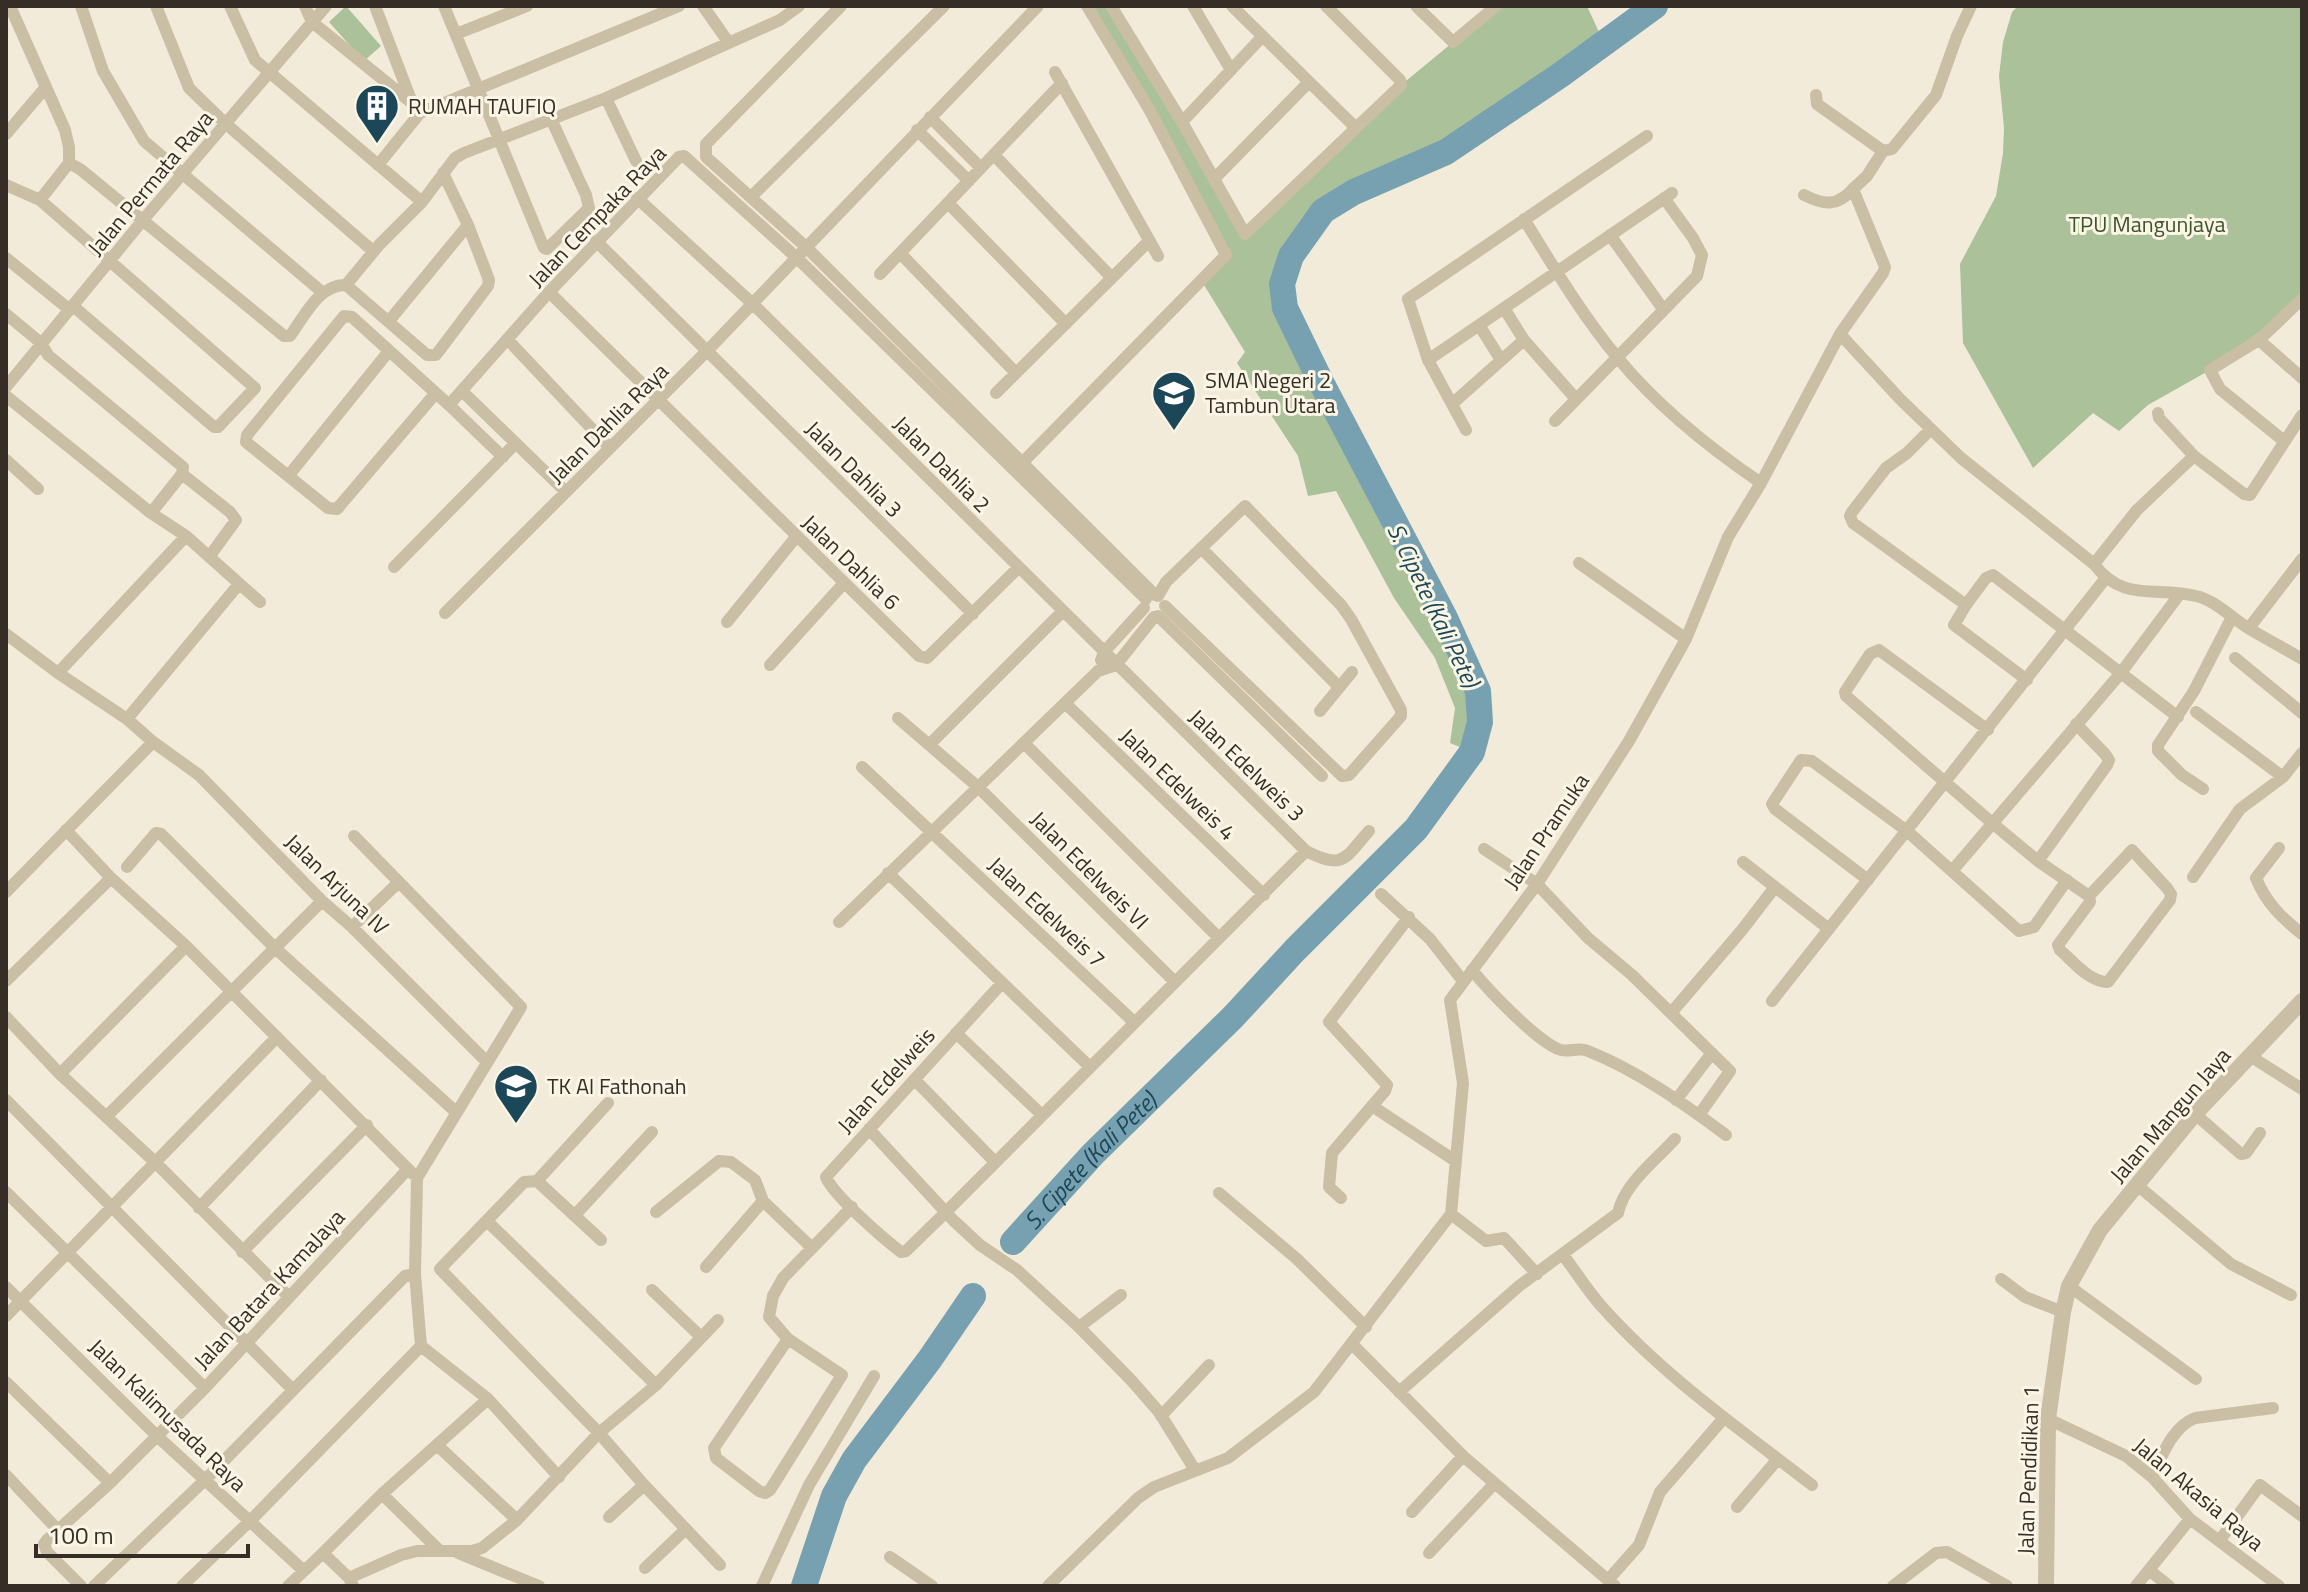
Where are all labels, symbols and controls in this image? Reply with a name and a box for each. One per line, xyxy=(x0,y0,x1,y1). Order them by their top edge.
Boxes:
building icon: RUMAH TAUFIQ xyxy=(353,82,401,145)
place label: RUMAH TAUFIQ xyxy=(408,89,556,123)
street label: Jalan Permata Raya xyxy=(79,103,221,263)
street label: Jalan Cempaka Raya xyxy=(520,137,674,295)
park label: TPU Mangunjaya xyxy=(2069,207,2225,241)
street label: Jalan Dahlia Raya xyxy=(540,355,676,491)
place label: SMA Negeri 2 Tambun Utara xyxy=(1205,363,1335,422)
school or university icon: SMA Negeri 2 Tambun Utara xyxy=(1150,369,1198,432)
street label: Jalan Dahlia 2 xyxy=(886,408,998,520)
street label: Jalan Dahlia 3 xyxy=(798,413,910,525)
street label: Jalan Dahlia 6 xyxy=(794,506,908,618)
water label: S. Cipete (Kali Pete) xyxy=(1379,517,1490,694)
street label: Jalan Edelweis 3 xyxy=(1181,701,1313,829)
street label: Jalan Edelweis 4 xyxy=(1112,720,1244,848)
street label: Jalan Pramuka xyxy=(1495,766,1597,896)
street label: Jalan Edelweis VI xyxy=(1023,803,1157,937)
street label: Jalan Arjuna IV xyxy=(277,825,397,943)
street label: Jalan Edelweis 7 xyxy=(981,848,1113,976)
street label: Jalan Edelweis xyxy=(829,1019,943,1141)
street label: Jalan Mangun Jaya xyxy=(2101,1040,2239,1190)
school or university icon: TK Al Fathonah xyxy=(492,1062,540,1125)
place label: TK Al Fathonah xyxy=(547,1069,687,1103)
water label: S. Cipete (Kali Pete) xyxy=(1015,1083,1165,1237)
street label: Jalan Batara KamaJaya xyxy=(185,1201,353,1377)
street label: Jalan Kalimusada Raya xyxy=(81,1330,255,1500)
street label: Jalan Pendidikan 1 xyxy=(2008,1385,2048,1555)
street label: Jalan Akasia Raya xyxy=(2126,1429,2272,1559)
scale bar xyxy=(36,1508,248,1558)
text: 100 m xyxy=(48,1517,114,1553)

